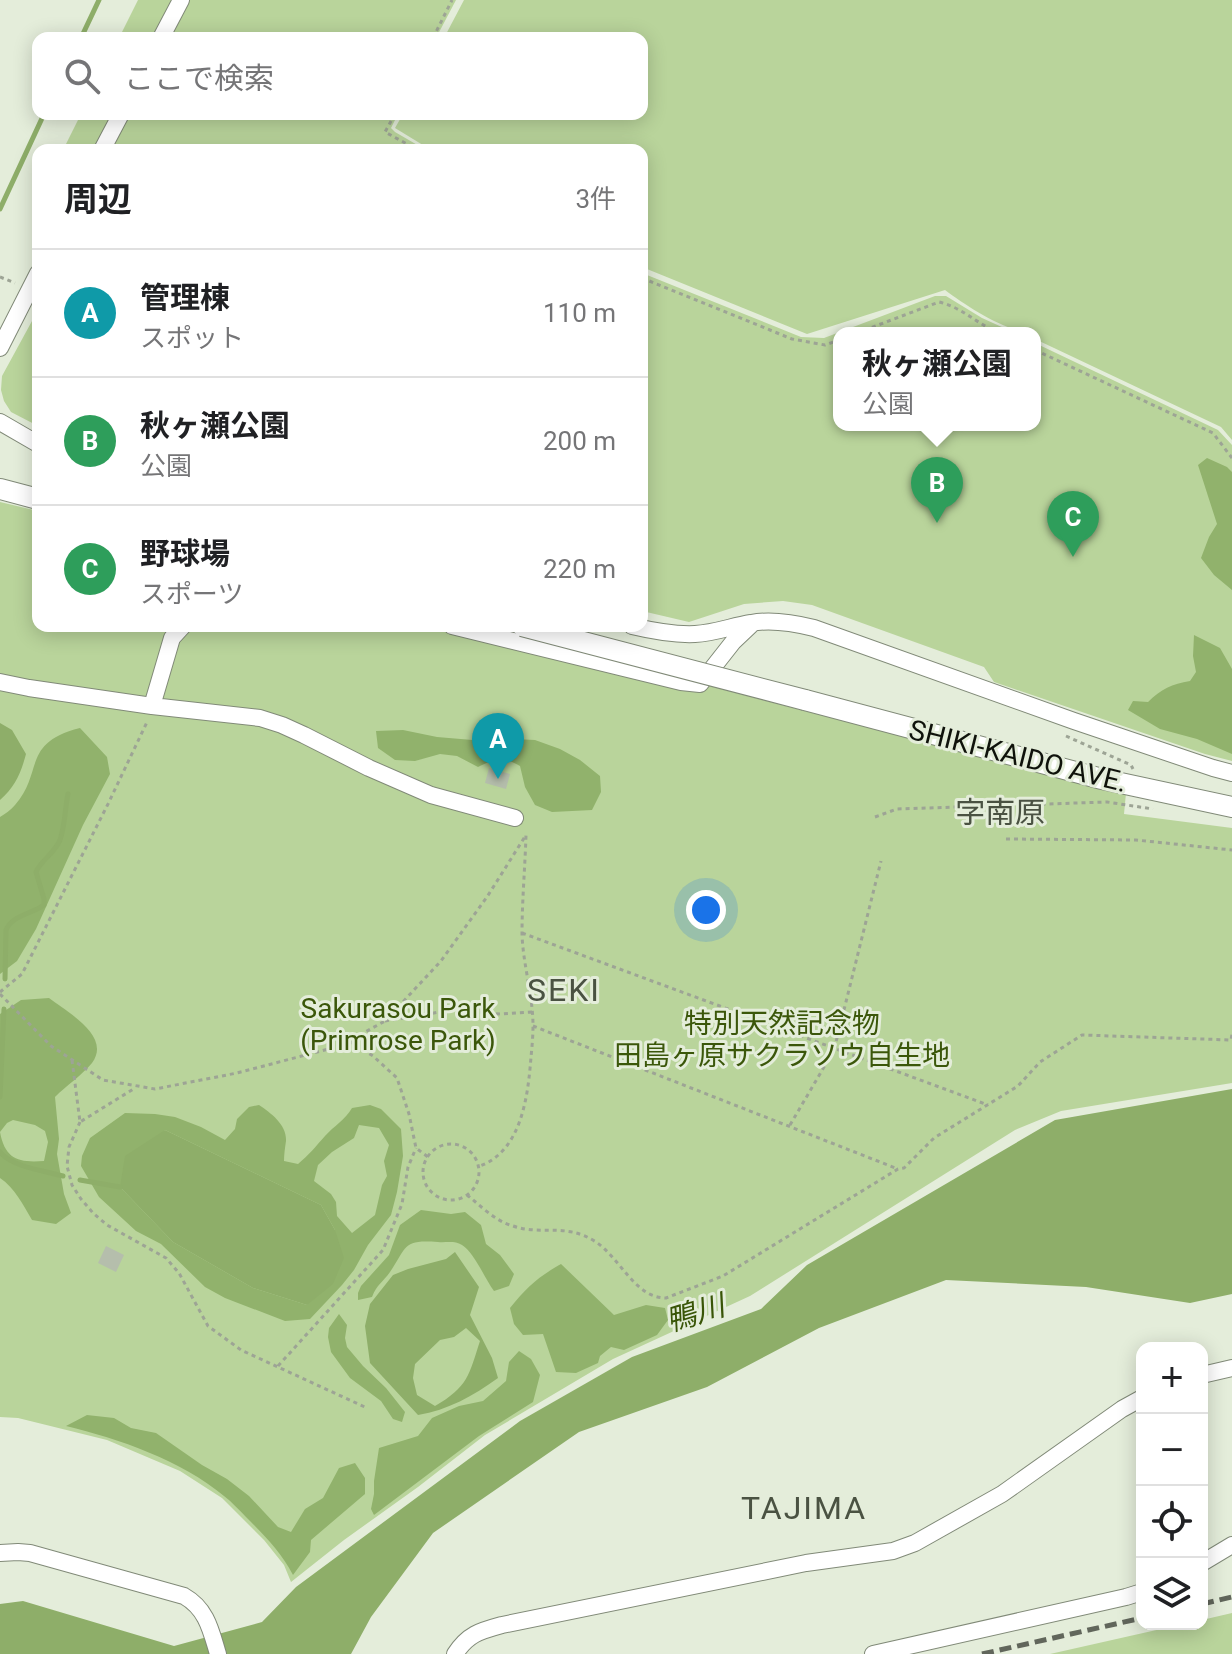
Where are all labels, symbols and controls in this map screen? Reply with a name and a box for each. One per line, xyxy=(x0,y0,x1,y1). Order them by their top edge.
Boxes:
search box xyxy=(32,32,648,120)
icon: search xyxy=(60,54,104,98)
text: ここで検索 xyxy=(124,61,274,96)
text: 周辺 xyxy=(64,179,132,219)
text: 3件 xyxy=(575,184,616,214)
text: 管理棟 xyxy=(140,280,230,315)
text: A xyxy=(81,298,99,328)
text: 110 m xyxy=(543,298,616,328)
text: スポット xyxy=(140,323,244,353)
popup xyxy=(833,327,1041,431)
text: 秋ヶ瀬公園 xyxy=(862,346,1012,381)
text: 公園 xyxy=(862,389,914,419)
text: 秋ヶ瀬公園 xyxy=(140,408,290,443)
text: B xyxy=(82,426,98,456)
text: 200 m xyxy=(543,426,616,456)
text: 公園 xyxy=(140,451,192,481)
pin: B xyxy=(911,457,963,523)
pin: C xyxy=(1047,491,1099,557)
text: 野球場 xyxy=(140,536,230,571)
text: C xyxy=(81,554,99,584)
text: 220 m xyxy=(543,554,616,584)
text: スポーツ xyxy=(140,579,243,609)
pin: A xyxy=(472,713,524,779)
street label: SHIKI-KAIDO AVE. xyxy=(906,713,1130,799)
district label: 字南原 xyxy=(955,795,1045,830)
your location xyxy=(686,890,726,930)
district label: SEKI xyxy=(527,971,601,1009)
park label: Sakurasou Park (Primrose Park) xyxy=(300,992,496,1057)
park label: 特別天然記念物 田島ヶ原サクラソウ自生地 xyxy=(614,1007,950,1072)
water label: 鴨川 xyxy=(661,1287,732,1339)
map controls xyxy=(1136,1342,1208,1630)
button: + xyxy=(1136,1342,1208,1414)
button: − xyxy=(1136,1414,1208,1486)
button: locate xyxy=(1136,1486,1208,1558)
district label: TAJIMA xyxy=(741,1489,867,1527)
button: layers xyxy=(1136,1558,1208,1630)

